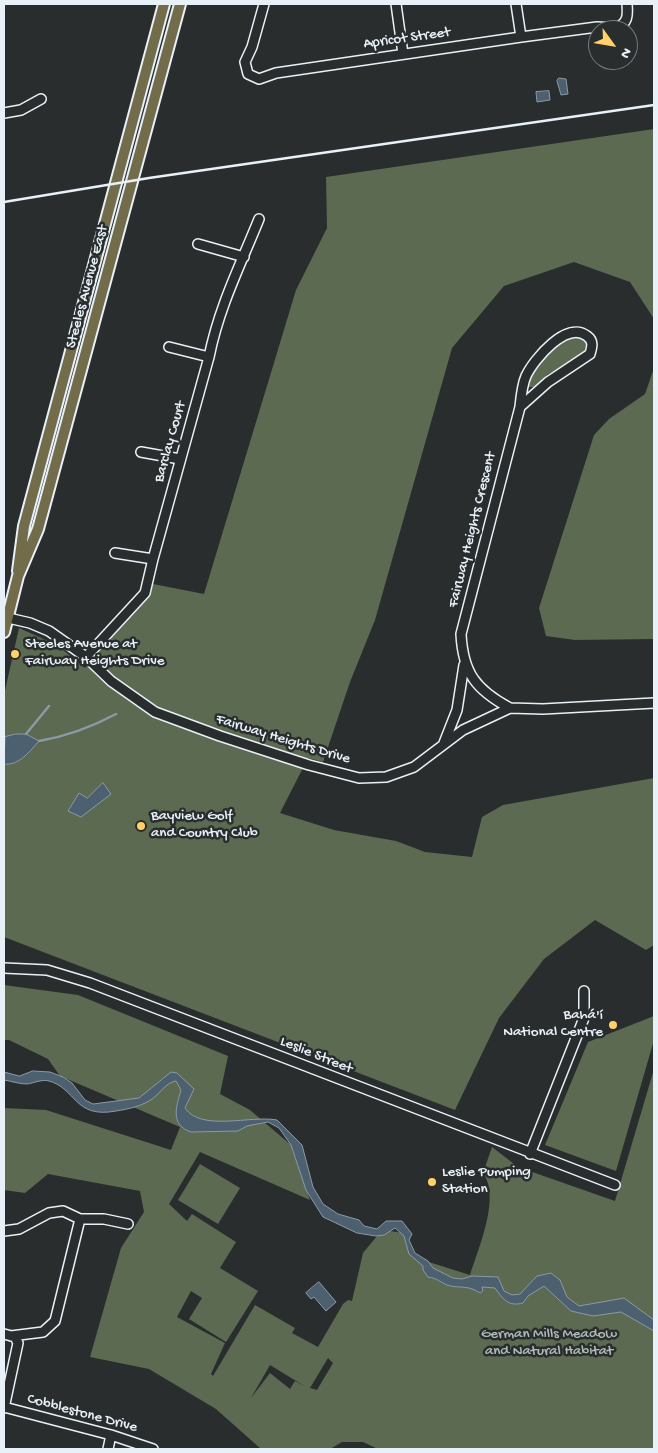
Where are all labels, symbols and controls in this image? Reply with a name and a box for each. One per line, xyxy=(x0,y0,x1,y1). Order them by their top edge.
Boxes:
north arrow xyxy=(588,20,638,70)
street label: Apricot Street xyxy=(362,24,452,54)
text: N xyxy=(616,44,635,61)
street label: Steeles Avenue East xyxy=(63,223,113,351)
street label: Barclay Court xyxy=(151,399,191,485)
street label: Fairway Heights Crescent xyxy=(445,450,501,610)
place label: Steeles Avenue at Fairway Heights Drive xyxy=(25,636,164,671)
marker: Steeles Avenue at Fairway Heights Drive xyxy=(9,648,21,660)
street label: Fairway Heights Drive xyxy=(214,711,352,769)
place label: Bayview Golf and Country Club xyxy=(151,808,258,843)
marker: Bayview Golf and Country Club xyxy=(135,820,147,832)
place label: Bahá'í National Centre xyxy=(503,1007,603,1042)
marker: Bahá'í National Centre xyxy=(607,1019,619,1031)
street label: Leslie Street xyxy=(277,1033,355,1079)
place label: Leslie Pumping Station xyxy=(442,1164,531,1199)
marker: Leslie Pumping Station xyxy=(426,1176,438,1188)
park label: German Mills Meadow and Natural Habitat xyxy=(481,1326,617,1361)
street label: Cobblestone Drive xyxy=(25,1391,139,1437)

